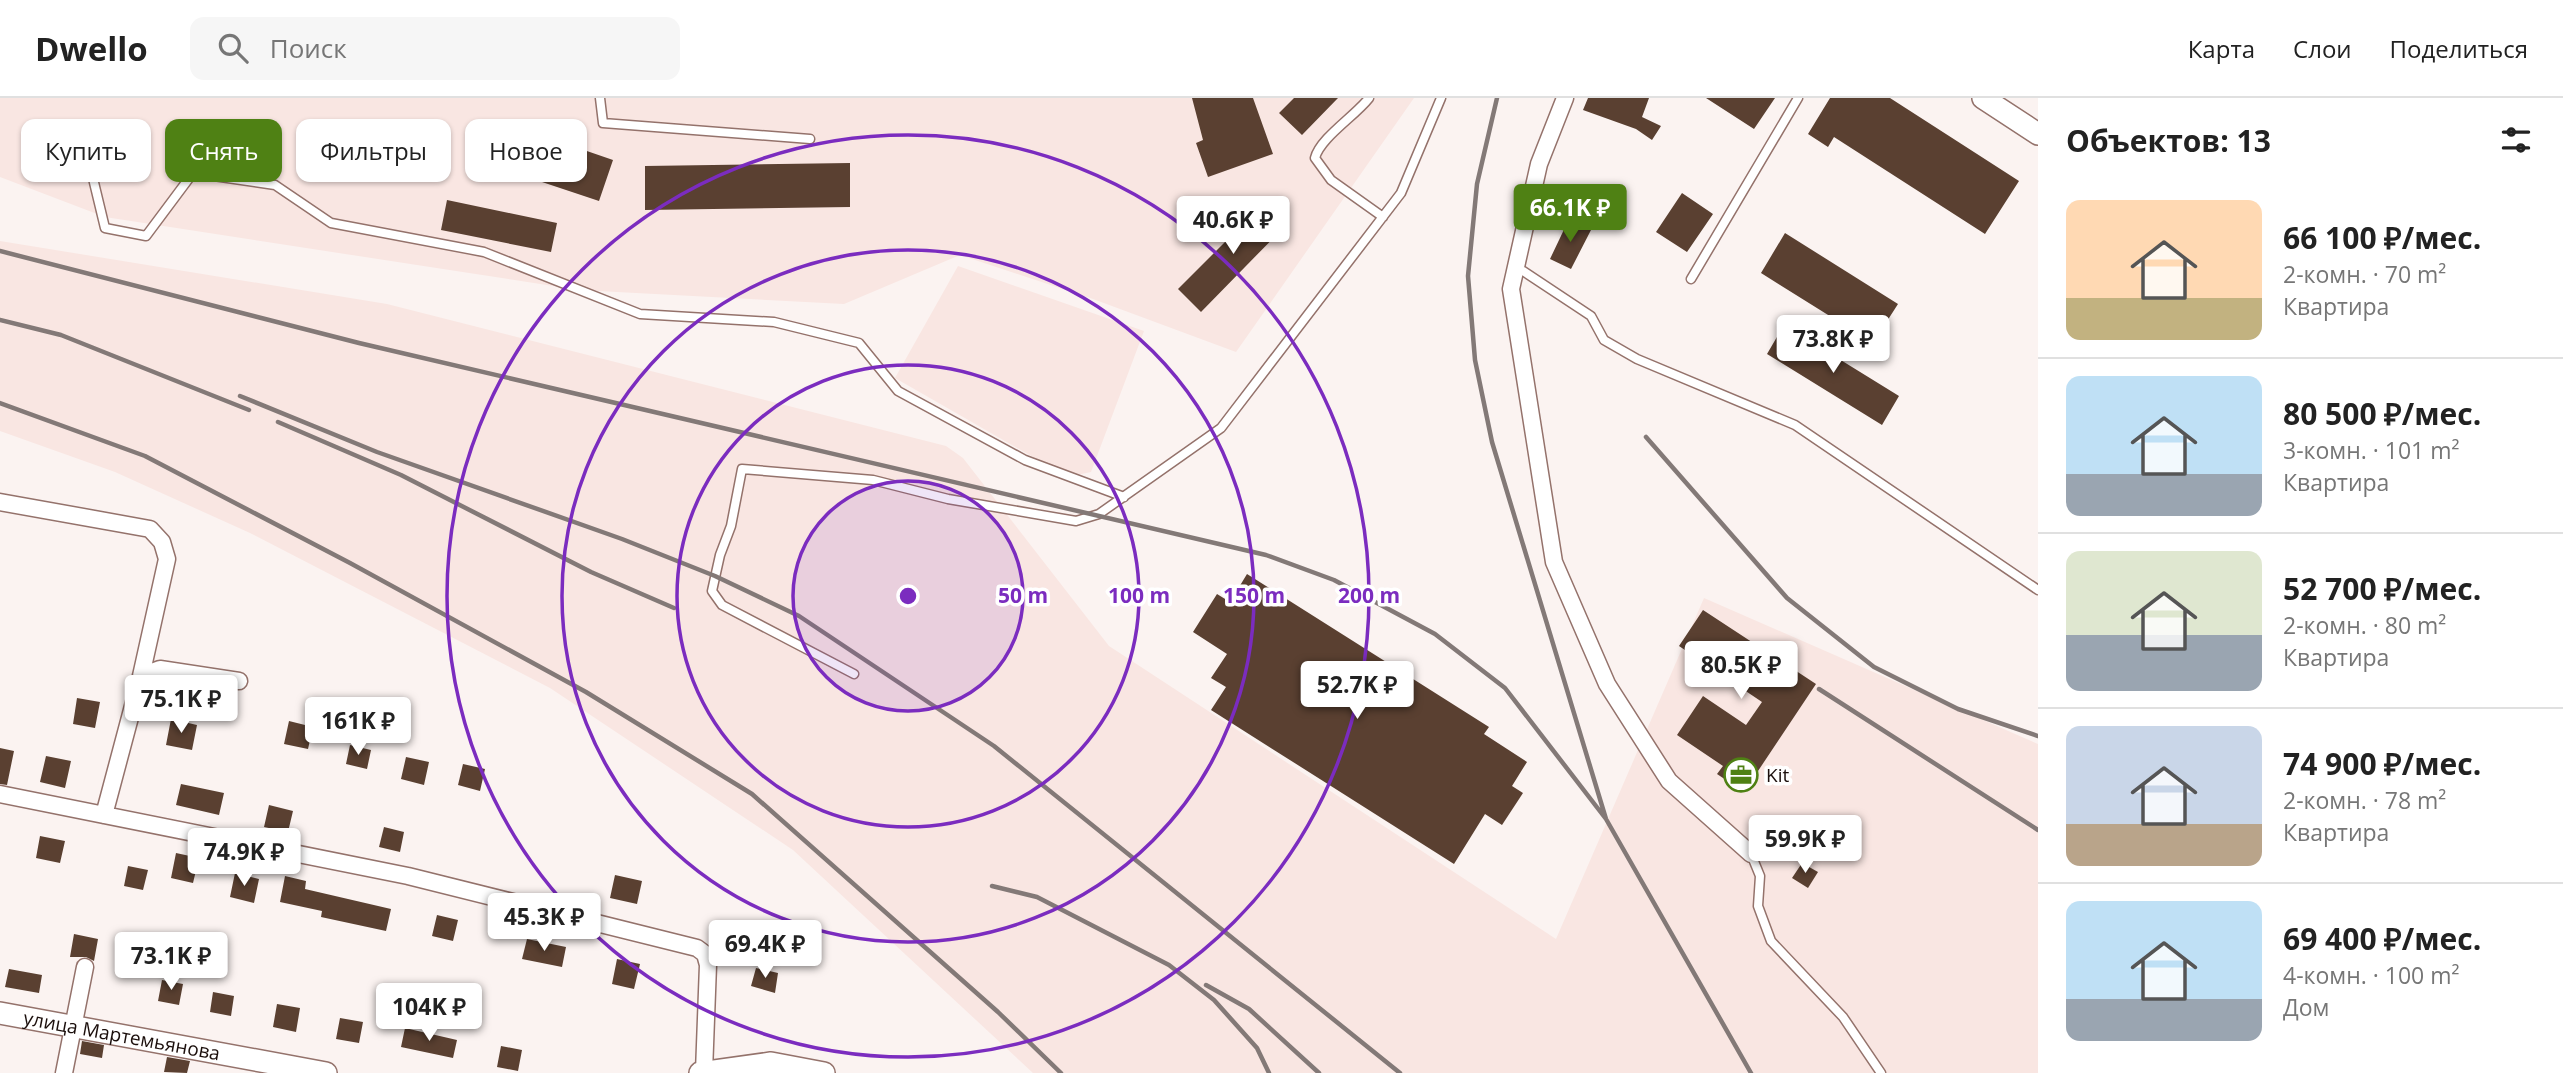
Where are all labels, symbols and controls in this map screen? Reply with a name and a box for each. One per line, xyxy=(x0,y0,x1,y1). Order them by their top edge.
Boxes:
search box xyxy=(190,17,680,80)
text: Dwello xyxy=(35,26,148,71)
icon: search xyxy=(214,29,252,67)
text: Поиск xyxy=(270,30,347,66)
text: Карта xyxy=(2188,32,2255,65)
text: Слои xyxy=(2293,32,2352,65)
text: Поделиться xyxy=(2390,32,2528,65)
chip: Купить xyxy=(21,119,151,182)
chip: Снять xyxy=(165,119,282,182)
chip: Фильтры xyxy=(296,119,451,182)
chip: Новое xyxy=(465,119,587,182)
text: Объектов: 13 xyxy=(2066,120,2271,161)
icon: filters xyxy=(2497,121,2535,159)
pin: 66.1K ₽ xyxy=(1505,184,1635,244)
text: 66.1K ₽ xyxy=(1530,191,1610,223)
pin: 40.6K ₽ xyxy=(1168,197,1298,256)
text: 40.6K ₽ xyxy=(1193,203,1273,235)
text: 66 100 ₽/мес. xyxy=(2283,217,2481,258)
icon: home xyxy=(2122,228,2206,312)
text: 2-комн. · 70 m² xyxy=(2283,258,2446,290)
text: Квартира xyxy=(2283,290,2389,322)
pin: 73.8K ₽ xyxy=(1768,316,1898,375)
text: 73.8K ₽ xyxy=(1793,322,1873,354)
text: 80 500 ₽/мес. xyxy=(2283,393,2481,434)
icon: home xyxy=(2122,404,2206,488)
text: 3-комн. · 101 m² xyxy=(2283,434,2459,466)
text: Квартира xyxy=(2283,466,2389,498)
text: 52 700 ₽/мес. xyxy=(2283,568,2481,609)
icon: home xyxy=(2122,579,2206,663)
text: 50 m xyxy=(998,581,1048,609)
text: 100 m xyxy=(1108,581,1170,609)
text: 150 m xyxy=(1223,581,1285,609)
text: 200 m xyxy=(1338,581,1400,609)
centre of rings xyxy=(896,584,920,608)
text: 2-комн. · 80 m² xyxy=(2283,609,2446,641)
text: Квартира xyxy=(2283,641,2389,673)
pin: 80.5K ₽ xyxy=(1676,642,1806,701)
text: 80.5K ₽ xyxy=(1701,648,1781,680)
pin: 52.7K ₽ xyxy=(1292,662,1422,721)
text: 52.7K ₽ xyxy=(1317,668,1397,700)
pin: 75.1K ₽ xyxy=(116,676,246,735)
text: 75.1K ₽ xyxy=(141,682,221,714)
pin: 161K ₽ xyxy=(301,698,415,757)
text: 161K ₽ xyxy=(321,704,395,736)
text: 74 900 ₽/мес. xyxy=(2283,743,2481,784)
icon: home xyxy=(2122,754,2206,838)
office icon: Kit xyxy=(1722,756,1760,794)
place label: Kit xyxy=(1766,762,1789,788)
text: 2-комн. · 78 m² xyxy=(2283,784,2446,816)
pin: 59.9K ₽ xyxy=(1740,816,1870,875)
text: Квартира xyxy=(2283,816,2389,848)
text: 59.9K ₽ xyxy=(1765,822,1845,854)
pin: 74.9K ₽ xyxy=(179,828,309,888)
text: 74.9K ₽ xyxy=(204,835,284,867)
pin: 45.3K ₽ xyxy=(479,894,609,953)
text: 45.3K ₽ xyxy=(504,900,584,932)
text: 69 400 ₽/мес. xyxy=(2283,918,2481,959)
pin: 69.4K ₽ xyxy=(700,920,830,980)
text: 69.4K ₽ xyxy=(725,927,805,959)
icon: home xyxy=(2122,929,2206,1013)
pin: 73.1K ₽ xyxy=(106,932,236,992)
text: 73.1K ₽ xyxy=(131,939,211,971)
text: 4-комн. · 100 m² xyxy=(2283,959,2459,991)
pin: 104K ₽ xyxy=(372,984,486,1043)
text: 104K ₽ xyxy=(392,990,466,1022)
text: Дом xyxy=(2283,991,2329,1023)
street label: улица Мартемьянова xyxy=(22,1005,222,1066)

